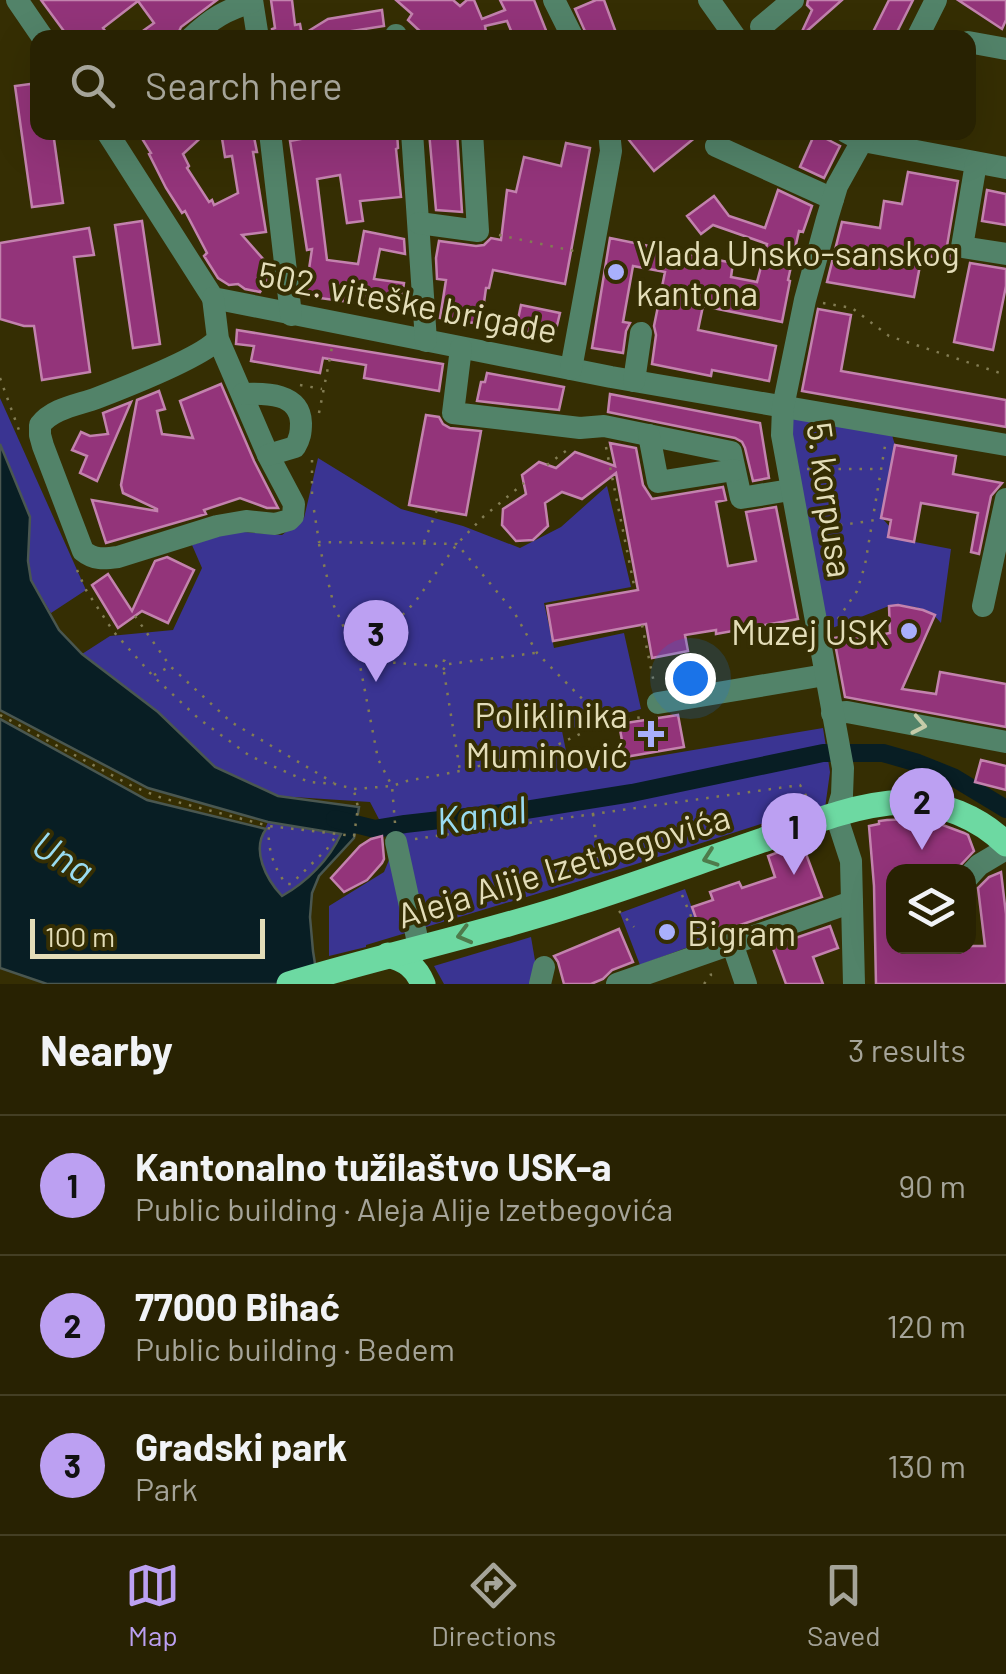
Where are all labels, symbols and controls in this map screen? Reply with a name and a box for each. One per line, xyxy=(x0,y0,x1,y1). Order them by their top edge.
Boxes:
search box xyxy=(30,30,976,140)
icon: search xyxy=(65,58,120,113)
text: Search here xyxy=(145,62,343,108)
place label: Vlada Unsko-sanskog kantona xyxy=(636,231,960,313)
street label: 502. viteške brigade xyxy=(255,251,561,351)
marker: Vlada Unsko-sanskog kantona xyxy=(605,261,627,283)
street label: 5. korpusa xyxy=(799,420,863,580)
pin: 3 xyxy=(344,600,408,682)
place label: Muzej USK xyxy=(731,610,889,652)
marker: Muzej USK xyxy=(898,620,920,642)
your location xyxy=(665,653,716,704)
place label: Poliklinika Muminović xyxy=(466,693,628,775)
one-way arrow xyxy=(911,714,928,735)
marker: Poliklinika Muminović xyxy=(638,721,664,747)
pin: 2 xyxy=(890,768,954,850)
water label: Kanal xyxy=(433,785,530,843)
pin: 1 xyxy=(762,792,826,875)
street label: Aleja Alije Izetbegovića xyxy=(391,794,735,936)
water label: Una xyxy=(25,820,103,892)
one-way arrow xyxy=(703,846,720,866)
map controls xyxy=(886,864,976,954)
button: layers xyxy=(886,864,976,954)
place label: Bigram xyxy=(687,911,796,953)
scale bar xyxy=(30,914,265,958)
text: 100 m xyxy=(45,919,115,953)
marker: Bigram xyxy=(656,921,678,943)
one-way arrow xyxy=(456,924,473,945)
text: Nearby xyxy=(40,1024,173,1074)
text: 3 results xyxy=(848,1030,966,1068)
text: Kantonalno tužilaštvo USK-a xyxy=(135,1143,612,1189)
text: 1 xyxy=(67,1166,78,1204)
text: 90 m xyxy=(898,1166,966,1204)
text: Public building · Aleja Alije Izetbegovića xyxy=(135,1189,673,1227)
text: 77000 Bihać xyxy=(135,1283,340,1329)
text: 2 xyxy=(64,1306,81,1344)
text: 120 m xyxy=(887,1306,966,1344)
text: Public building · Bedem xyxy=(135,1329,455,1367)
text: Gradski park xyxy=(135,1423,347,1469)
text: 3 xyxy=(64,1446,81,1484)
text: 130 m xyxy=(887,1446,966,1484)
text: Park xyxy=(135,1469,198,1507)
tab: Map xyxy=(125,1558,180,1652)
tab: Directions xyxy=(431,1558,556,1652)
tab: Saved xyxy=(807,1558,881,1652)

